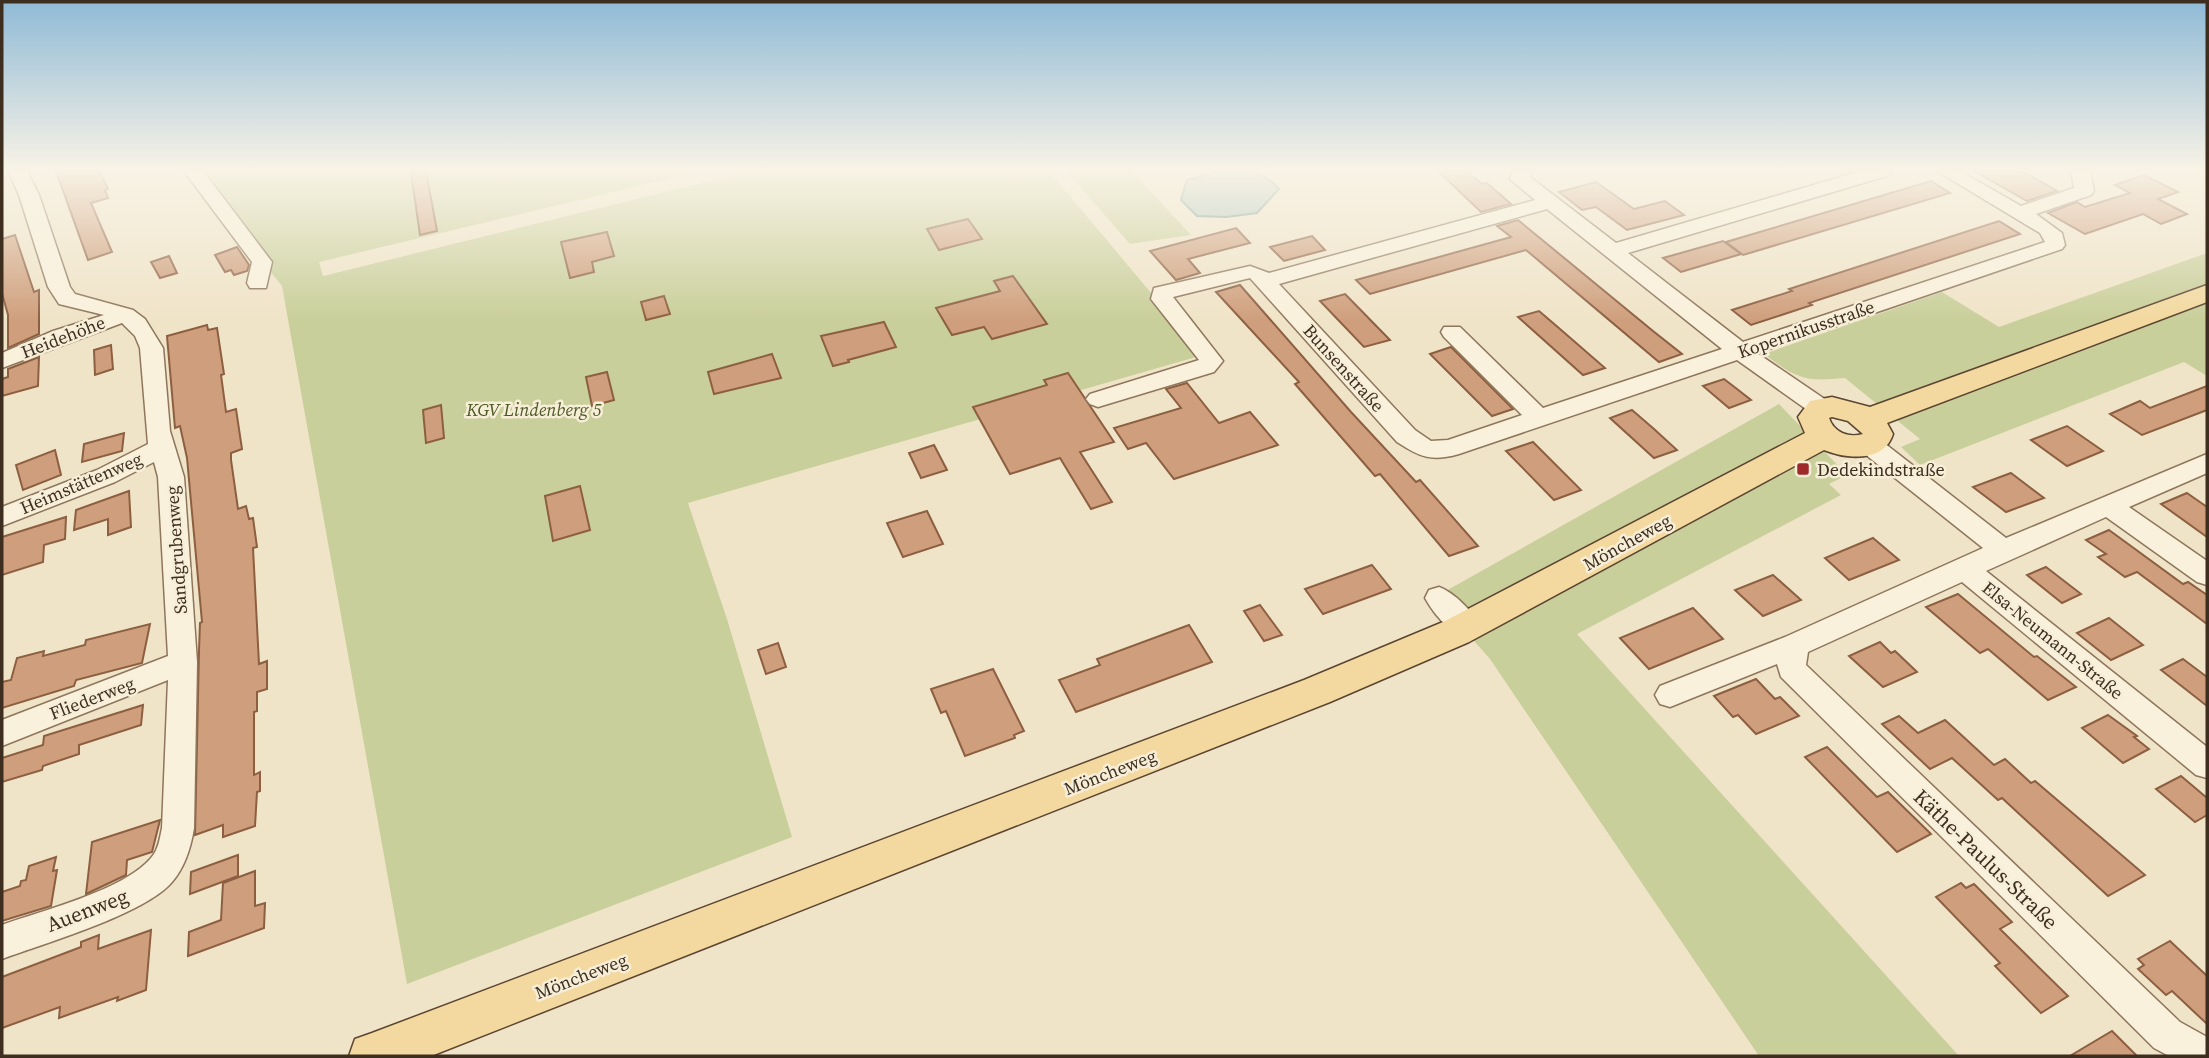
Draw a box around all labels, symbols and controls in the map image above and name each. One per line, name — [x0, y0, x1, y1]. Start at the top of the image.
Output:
street label: Kopernikusstraße — [1734, 294, 1878, 364]
street label: Heidehöhe — [17, 310, 109, 364]
street label: Bunsenstraße — [1298, 319, 1390, 417]
park label: KGV Lindenberg 5 — [465, 397, 603, 422]
street label: Heimstättenweg — [16, 446, 146, 520]
place label: Dedekindstraße — [1817, 457, 1945, 482]
marker: Dedekindstraße — [1795, 461, 1811, 477]
street label: Sandgrubenweg — [159, 485, 193, 615]
street label: Möncheweg — [1579, 508, 1675, 576]
street label: Elsa-Neumann-Straße — [1977, 575, 2129, 705]
street label: Fliederweg — [46, 670, 138, 726]
street label: Möncheweg — [1060, 743, 1160, 801]
street label: Käthe-Paulus-Straße — [1907, 782, 2065, 936]
street label: Auenweg — [42, 881, 132, 939]
street label: Möncheweg — [531, 947, 631, 1005]

